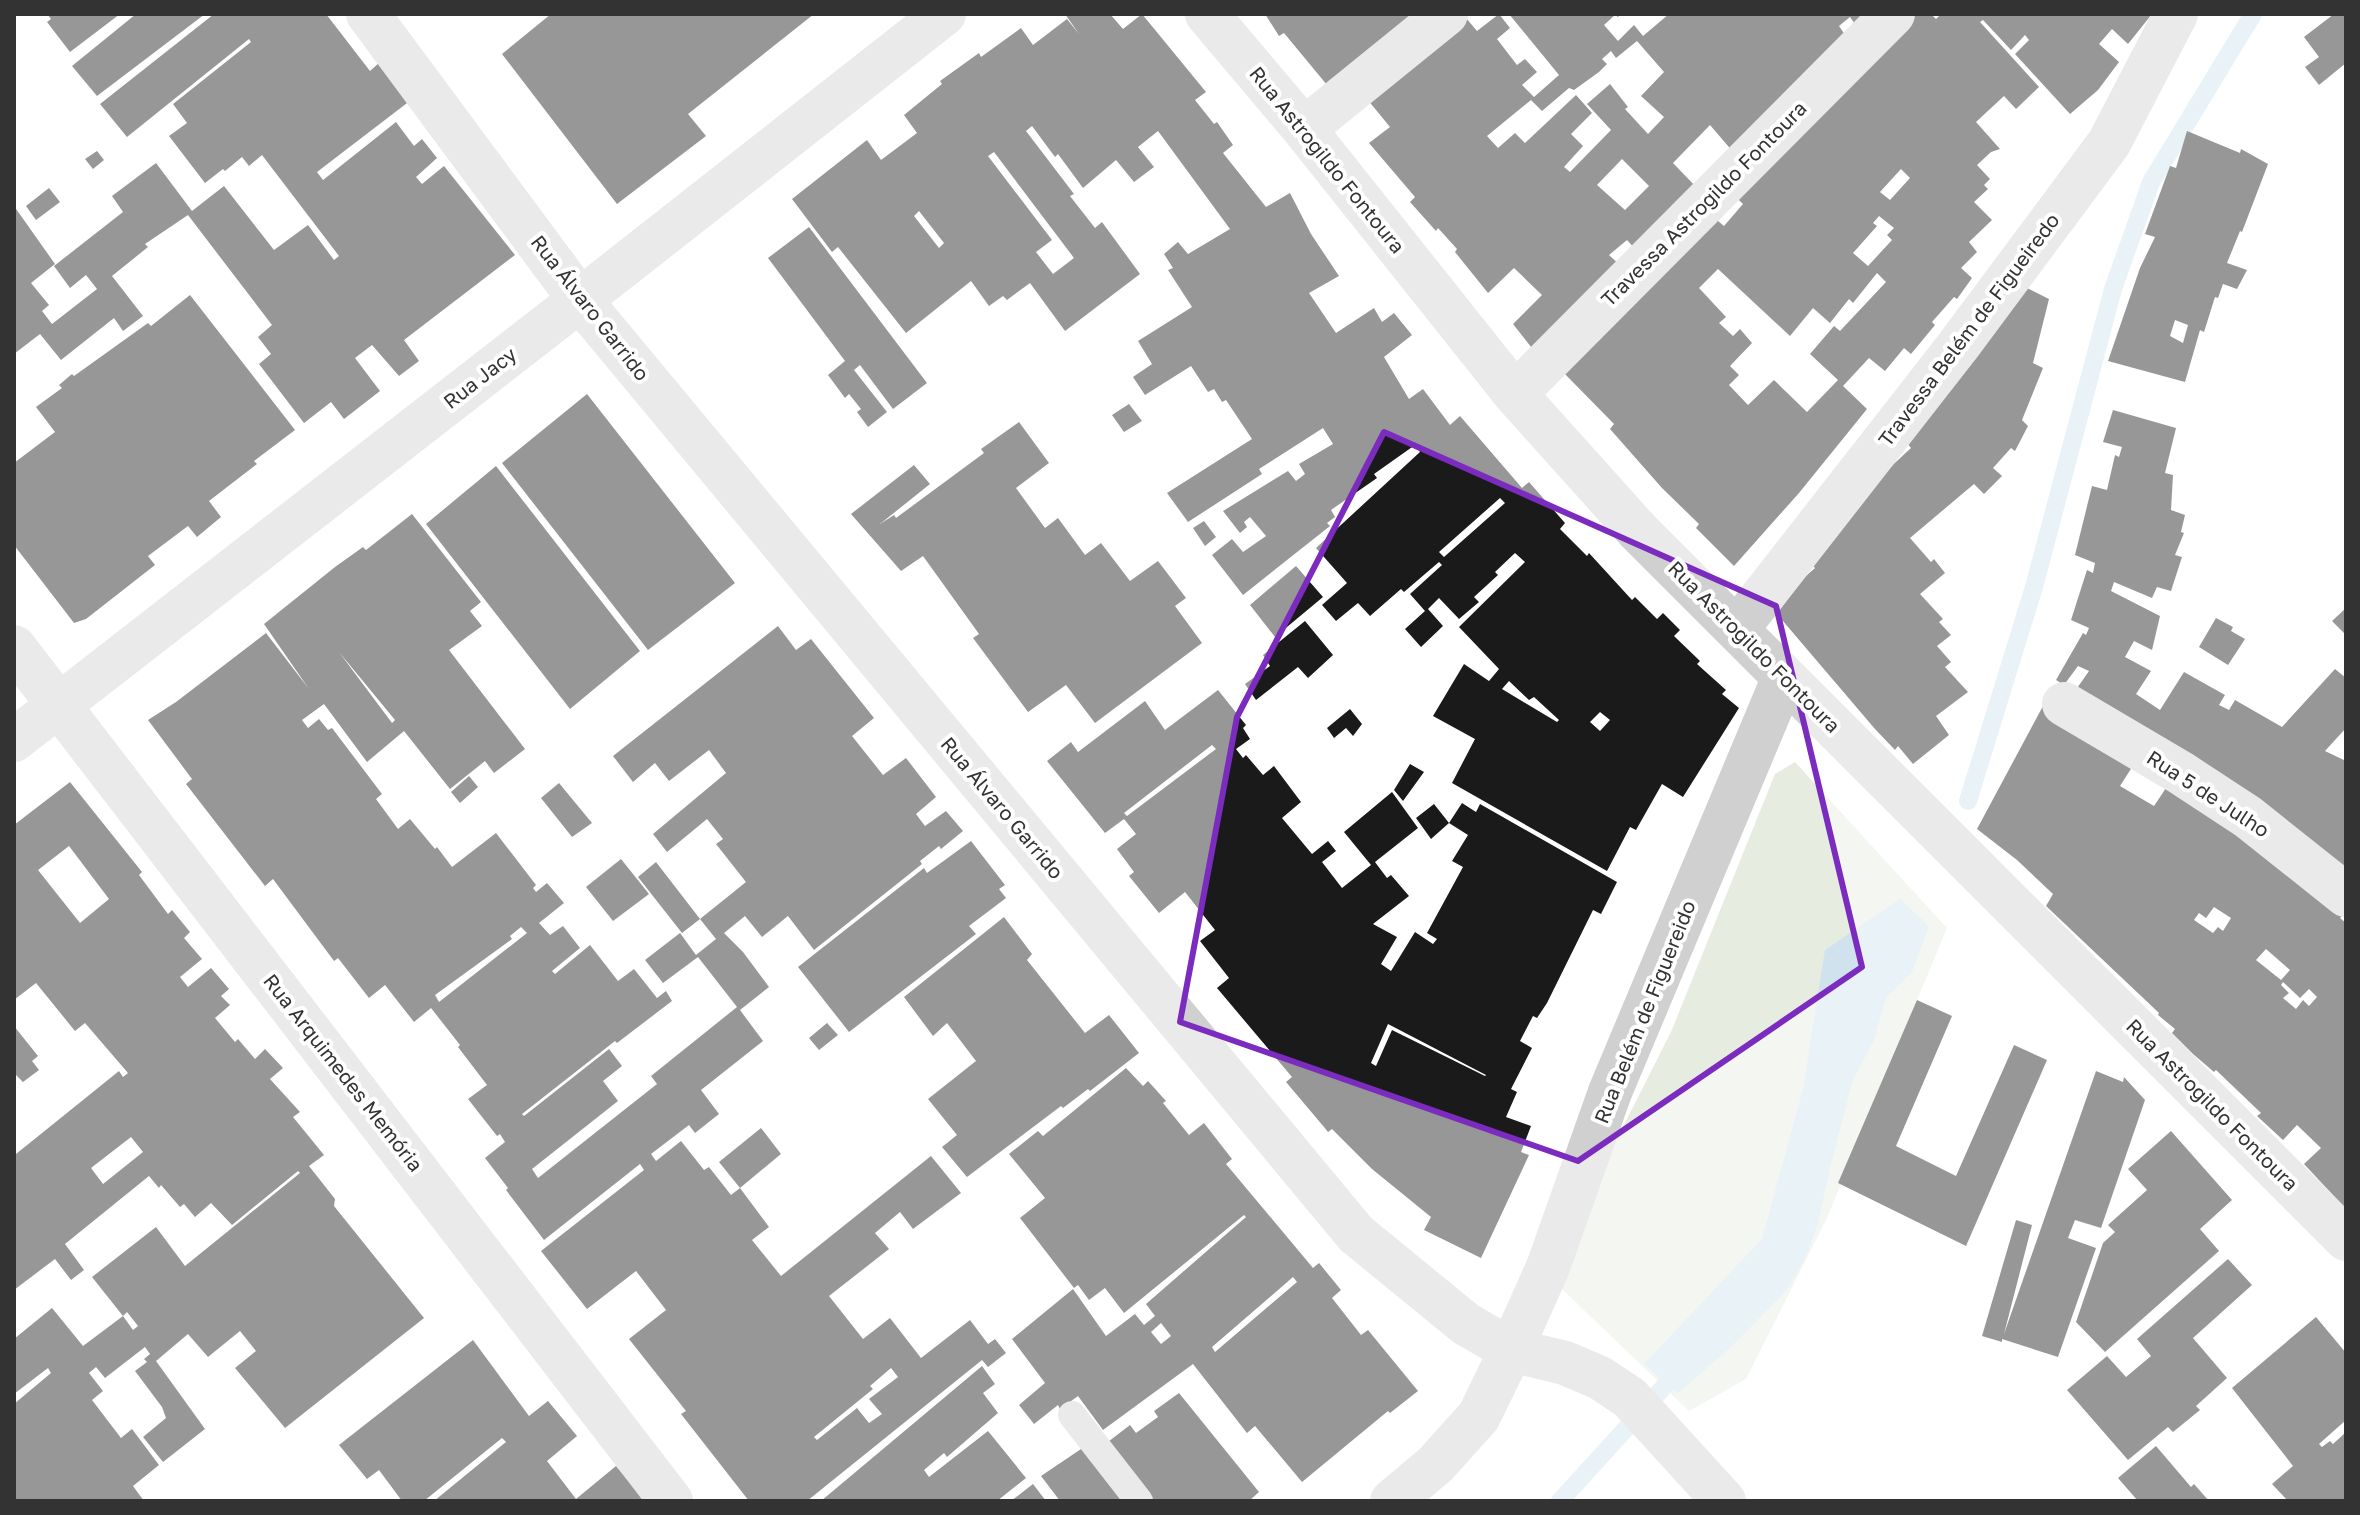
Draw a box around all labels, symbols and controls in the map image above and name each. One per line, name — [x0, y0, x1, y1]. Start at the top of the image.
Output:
street label: Rua Astrogildo Fontoura — [1245, 61, 1410, 257]
street label: Travessa Astrogildo Fontoura — [1596, 96, 1811, 311]
street label: Travessa Belém de Figueiredo — [1873, 208, 2064, 451]
street label: Rua Álvaro Garrido — [527, 230, 655, 385]
street label: Rua Jacy — [438, 341, 521, 413]
street label: Rua Astrogildo Fontoura — [1664, 555, 1846, 737]
street label: Rua Álvaro Garrido — [936, 732, 1069, 883]
street label: Rua 5 de Julho — [2143, 745, 2274, 842]
street label: Rua Belém de Figuereido — [1588, 897, 1700, 1127]
street label: Rua Arquimedes Memória — [259, 969, 428, 1176]
street label: Rua Astrogildo Fontoura — [2122, 1013, 2304, 1195]

